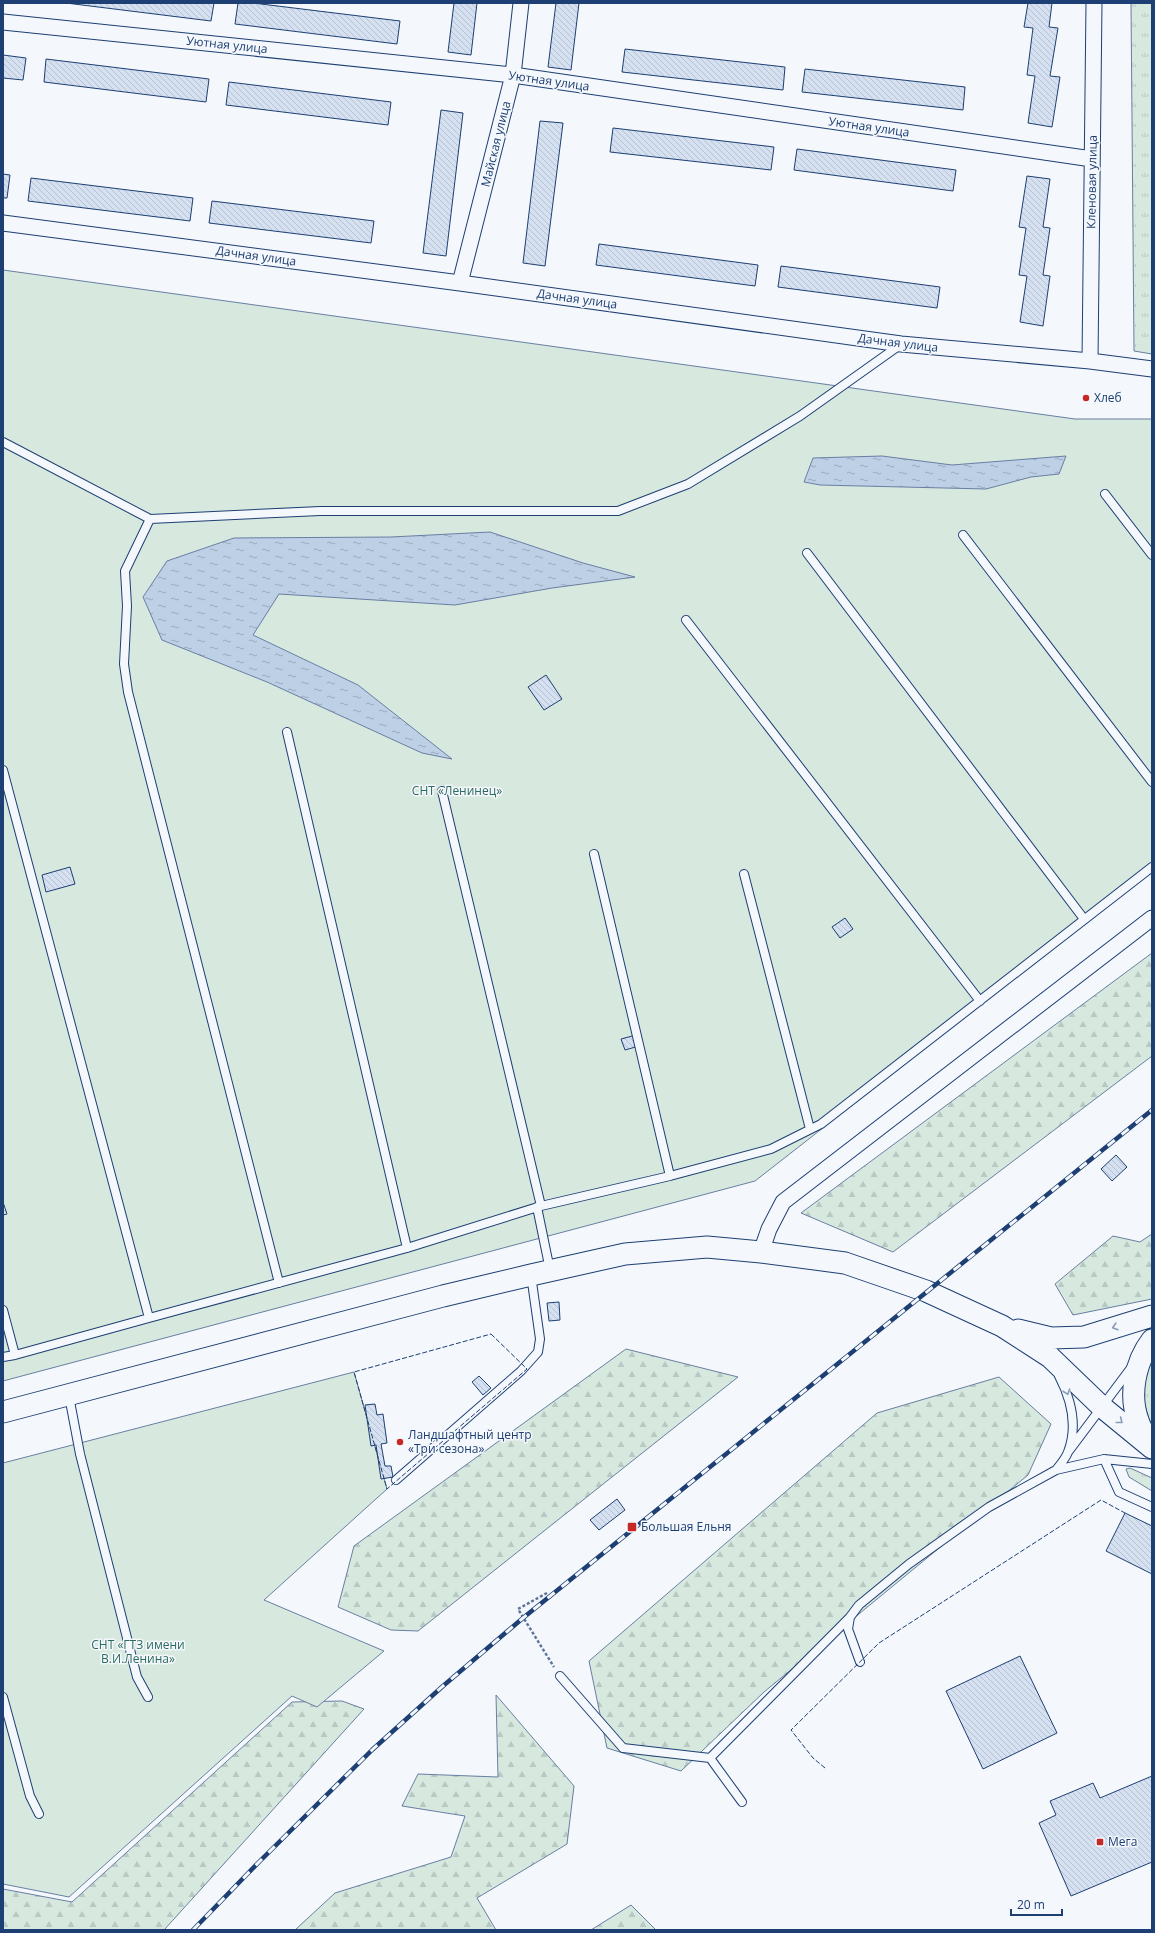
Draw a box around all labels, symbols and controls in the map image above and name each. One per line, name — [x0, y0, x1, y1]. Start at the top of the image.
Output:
street label: Уютная улица — [186, 32, 269, 57]
street label: Уютная улица — [507, 66, 591, 95]
street label: Майская улица — [477, 99, 514, 189]
street label: Уютная улица — [827, 112, 911, 141]
street label: Кленовая улица — [1082, 135, 1101, 229]
street label: Дачная улица — [215, 241, 297, 270]
street label: Дачная улица — [536, 284, 618, 313]
street label: Дачная улица — [857, 329, 939, 356]
place label: Хлеб — [1094, 389, 1122, 406]
marker: Хлеб — [1081, 393, 1091, 403]
park label: СНТ «Ленинец» — [412, 782, 502, 799]
one-way arrow — [1111, 1322, 1118, 1331]
one-way arrow — [1062, 1388, 1070, 1395]
one-way arrow — [1115, 1417, 1122, 1424]
place label: Ландшафтный центр «Три сезона» — [408, 1426, 532, 1457]
marker: Ландшафтный центр «Три сезона» — [395, 1437, 405, 1447]
place label: Большая Ельня — [641, 1518, 731, 1535]
marker: Большая Ельня — [626, 1521, 638, 1533]
park label: СНТ «ГТЗ имени В.И.Ленина» — [91, 1636, 185, 1667]
place label: Мега — [1108, 1833, 1137, 1850]
marker: Мега — [1095, 1837, 1105, 1847]
scale bar — [1011, 1891, 1062, 1917]
text: 20 m — [1017, 1896, 1045, 1913]

